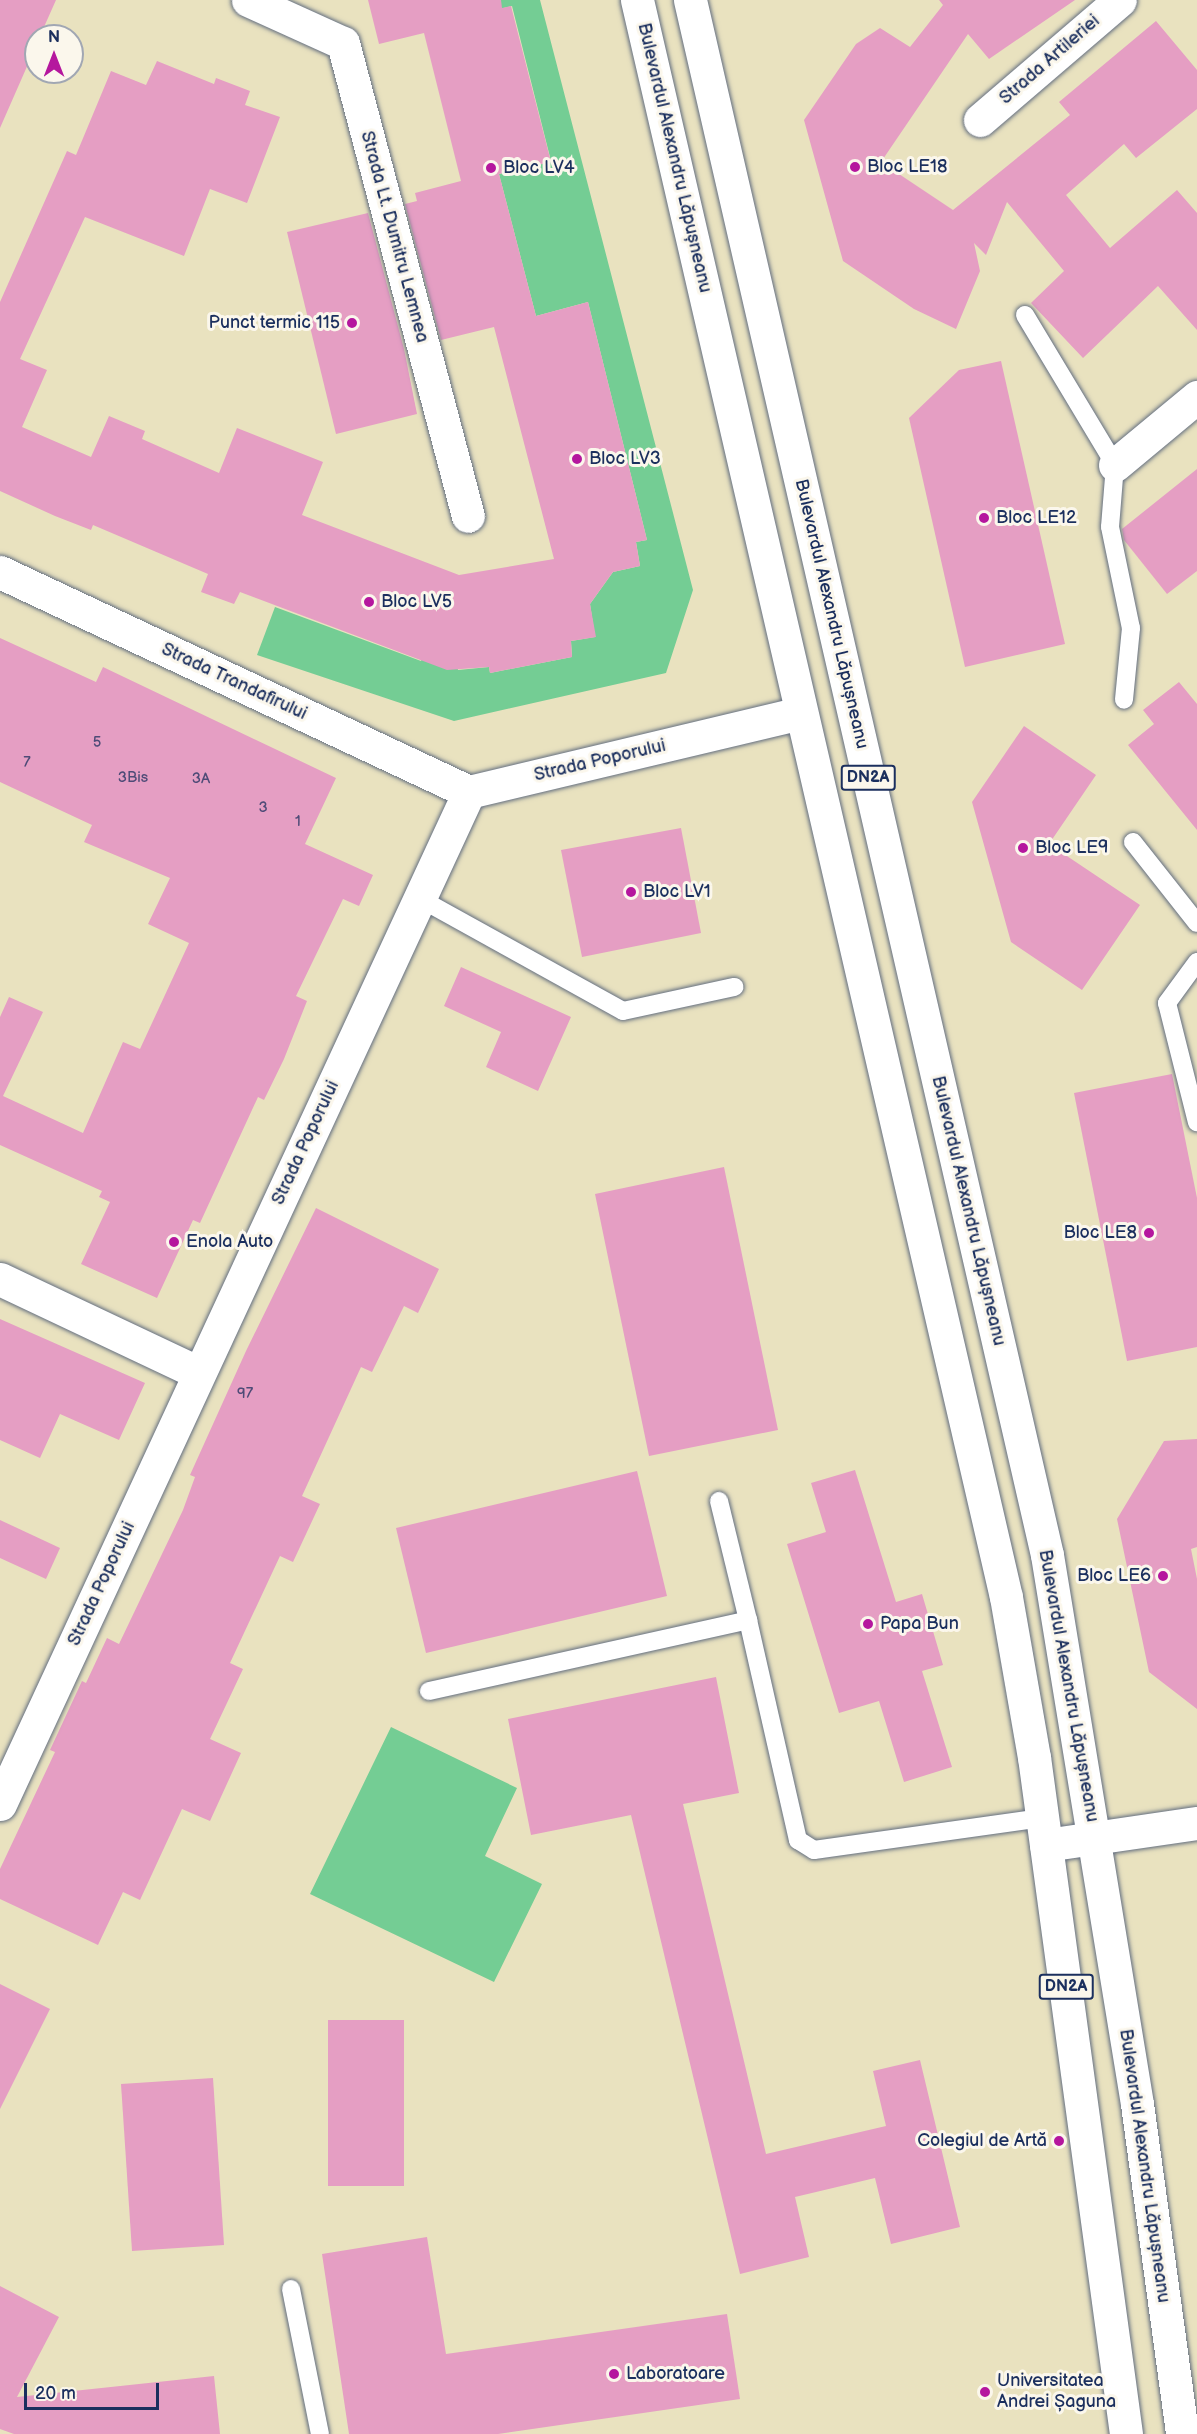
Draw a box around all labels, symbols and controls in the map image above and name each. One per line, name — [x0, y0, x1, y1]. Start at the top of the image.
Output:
street label: Strada Artileriei — [995, 11, 1105, 109]
street label: Bulevardul Alexandru Lăpușneanu — [632, 21, 716, 295]
north arrow — [24, 24, 84, 84]
text: N — [48, 28, 60, 47]
street label: Strada Lt. Dumitru Lemnea — [355, 129, 433, 345]
place label: Bloc LE18 — [867, 156, 948, 178]
place label: Bloc LV4 — [503, 157, 575, 179]
marker: Bloc LE18 — [848, 160, 862, 174]
marker: Bloc LV4 — [484, 161, 498, 175]
place label: Punct termic 115 — [209, 312, 340, 334]
marker: Punct termic 115 — [345, 316, 359, 330]
place label: Bloc LV3 — [589, 448, 661, 470]
marker: Bloc LV3 — [570, 452, 584, 466]
street label: Bulevardul Alexandru Lăpușneanu — [789, 477, 873, 751]
place label: Bloc LE12 — [996, 507, 1077, 529]
marker: Bloc LE12 — [977, 511, 991, 525]
place label: Bloc LV5 — [381, 591, 452, 613]
marker: Bloc LV5 — [362, 595, 376, 609]
street label: Strada Trandafirului — [158, 639, 310, 725]
house number: 5 — [93, 734, 101, 752]
street label: Strada Poporului — [532, 735, 668, 787]
house number: 7 — [23, 754, 31, 772]
road number: DN2A — [840, 765, 896, 791]
house number: 3Bis — [118, 769, 148, 787]
house number: 3A — [192, 770, 210, 788]
house number: 3 — [258, 799, 268, 817]
house number: 1 — [295, 813, 301, 831]
place label: Bloc LE9 — [1035, 837, 1108, 859]
marker: Bloc LE9 — [1016, 841, 1030, 855]
place label: Bloc LV1 — [643, 881, 711, 903]
marker: Bloc LV1 — [624, 885, 638, 899]
street label: Bulevardul Alexandru Lăpușneanu — [926, 1074, 1010, 1348]
street label: Strada Poporului — [268, 1078, 344, 1208]
place label: Bloc LE8 — [1063, 1222, 1137, 1244]
marker: Bloc LE8 — [1142, 1226, 1156, 1240]
place label: Enola Auto — [186, 1231, 273, 1253]
marker: Enola Auto — [167, 1235, 181, 1249]
house number: 97 — [237, 1385, 253, 1403]
street label: Strada Poporului — [64, 1519, 140, 1649]
street label: Bulevardul Alexandru Lăpușneanu — [1033, 1548, 1103, 1824]
place label: Bloc LE6 — [1077, 1565, 1151, 1587]
marker: Bloc LE6 — [1156, 1569, 1170, 1583]
place label: Papa Bun — [880, 1613, 959, 1635]
marker: Papa Bun — [861, 1617, 875, 1631]
road number: DN2A — [1038, 1974, 1094, 2000]
street label: Bulevardul Alexandru Lăpușneanu — [1114, 2028, 1174, 2304]
place label: Colegiul de Artă — [917, 2130, 1047, 2152]
marker: Colegiul de Artă — [1052, 2134, 1066, 2148]
place label: Laboratoare — [626, 2363, 725, 2385]
marker: Laboratoare — [607, 2367, 621, 2381]
scale bar — [27, 2371, 162, 2409]
place label: Universitatea Andrei Șaguna — [997, 2371, 1116, 2414]
text: 20 m — [35, 2383, 76, 2404]
marker: Universitatea Andrei Șaguna — [978, 2385, 992, 2399]

